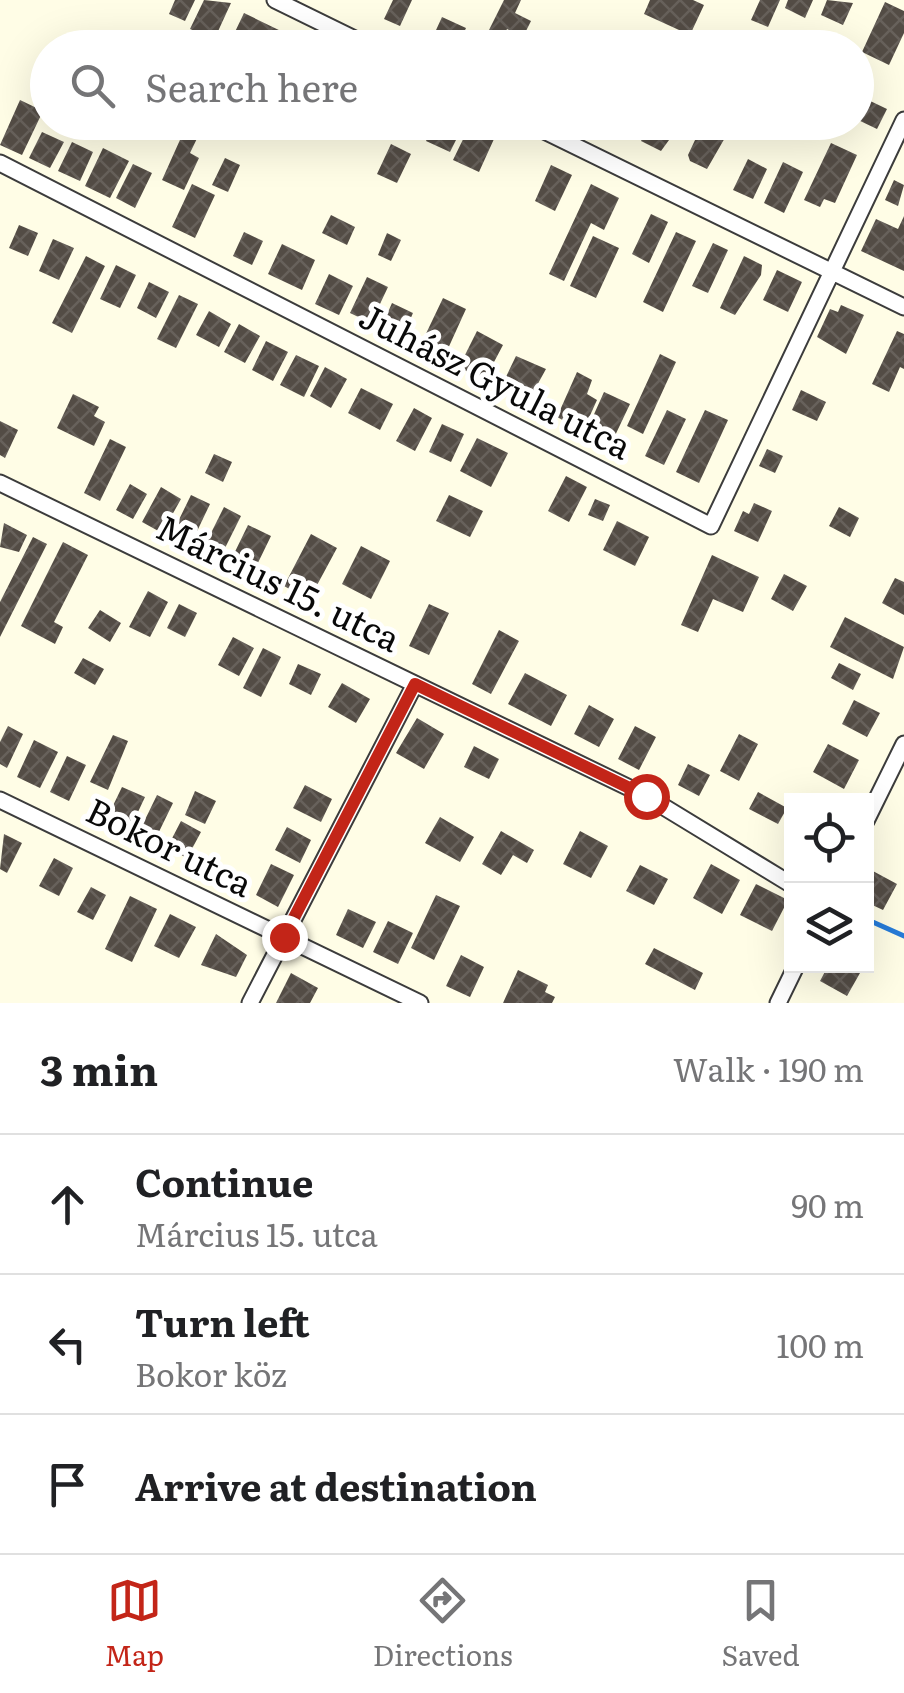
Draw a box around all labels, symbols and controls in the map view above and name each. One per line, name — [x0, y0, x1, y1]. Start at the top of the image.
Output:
search box — [30, 30, 874, 140]
text: Search here — [145, 57, 358, 114]
icon: search — [65, 58, 120, 113]
street label: Juhász Gyula utca — [351, 288, 642, 470]
street label: Március 15. utca — [149, 500, 410, 663]
route start — [624, 774, 670, 820]
street label: Bokor utca — [78, 783, 262, 908]
map controls — [784, 793, 874, 973]
button: locate — [784, 793, 874, 883]
button: layers — [784, 883, 874, 973]
route end — [262, 915, 308, 961]
text: 3 min — [40, 1037, 158, 1099]
text: Walk · 190 m — [673, 1044, 864, 1092]
text: Continue — [135, 1152, 313, 1209]
icon: ahead — [40, 1177, 95, 1232]
text: 90 m — [791, 1180, 864, 1228]
text: Március 15. utca — [135, 1209, 378, 1257]
text: Turn left — [135, 1292, 310, 1349]
icon: left — [40, 1317, 95, 1372]
text: 100 m — [777, 1320, 864, 1368]
text: Bokor köz — [135, 1349, 287, 1397]
text: Arrive at destination — [135, 1456, 537, 1513]
icon: arrive — [40, 1457, 95, 1512]
tab: Map — [104, 1573, 164, 1675]
tab: Directions — [373, 1573, 513, 1675]
tab: Saved — [722, 1573, 800, 1675]

